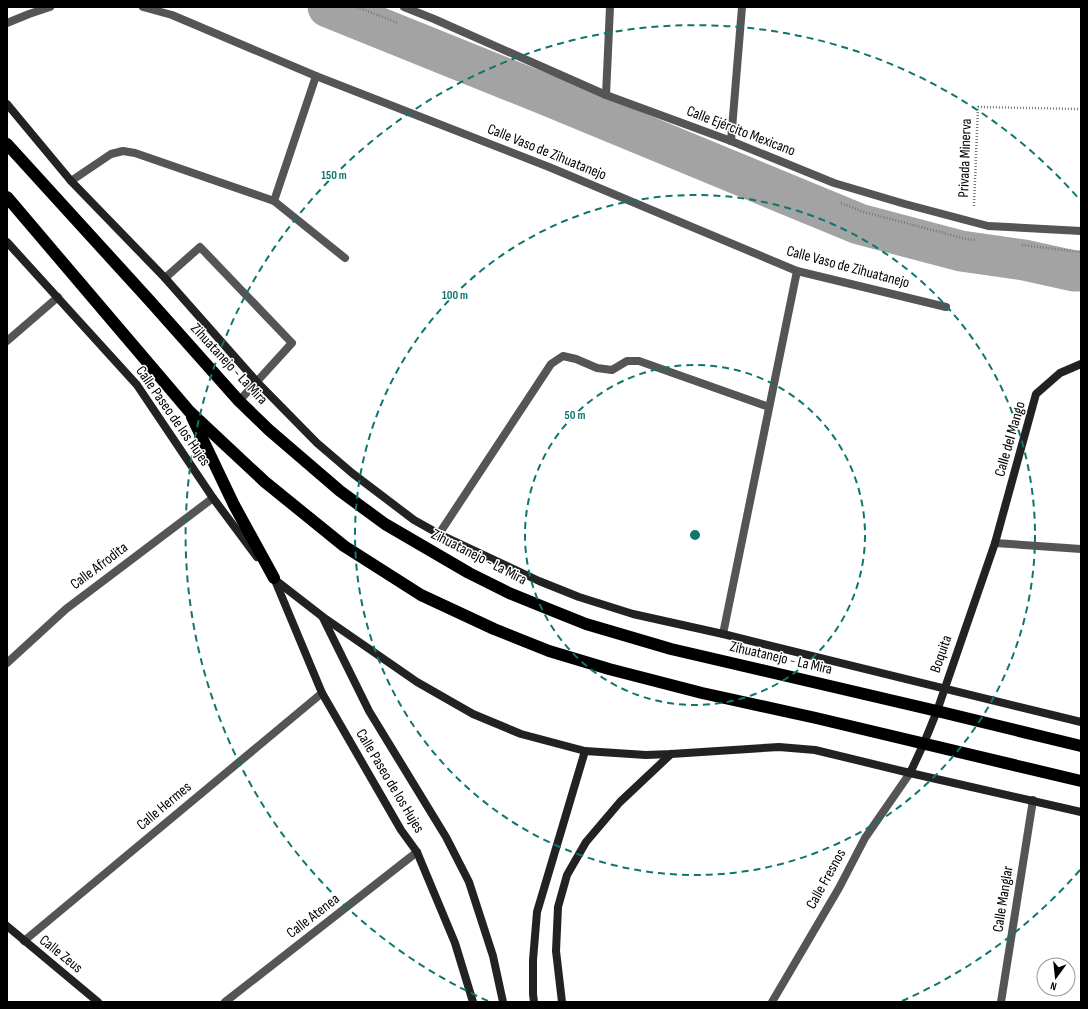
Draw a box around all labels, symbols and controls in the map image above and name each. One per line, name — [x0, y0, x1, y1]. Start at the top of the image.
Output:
street label: Calle Ejército Mexicano — [684, 102, 798, 160]
street label: Privada Minerva — [954, 118, 976, 198]
street label: Calle Vaso de Zihuatanejo — [485, 119, 609, 185]
text: 150 m — [321, 168, 347, 183]
street label: Calle Vaso de Zihuatanejo — [784, 241, 912, 293]
text: 100 m — [442, 288, 468, 303]
street label: Zihuatanejo - La Mira — [186, 319, 272, 409]
street label: Calle Paseo de los Hujes — [131, 362, 215, 470]
street label: Calle del Mango — [990, 399, 1030, 479]
text: 50 m — [565, 408, 585, 423]
street label: Zihuatanejo - La Mira — [428, 525, 530, 589]
centre of rings — [688, 528, 702, 542]
street label: Calle Afrodita — [66, 538, 132, 594]
street label: Boquita — [926, 633, 956, 675]
street label: Zihuatanejo - La Mira — [728, 637, 834, 679]
street label: Calle Paseo de los Hujes — [351, 725, 429, 837]
street label: Calle Hermes — [133, 778, 195, 834]
street label: Calle Fresnos — [802, 846, 850, 912]
street label: Calle Manglar — [988, 864, 1018, 933]
street label: Calle Atenea — [283, 889, 343, 943]
street label: Calle Zeus — [35, 931, 87, 977]
north arrow — [1036, 957, 1076, 997]
text: N — [1049, 979, 1058, 993]

